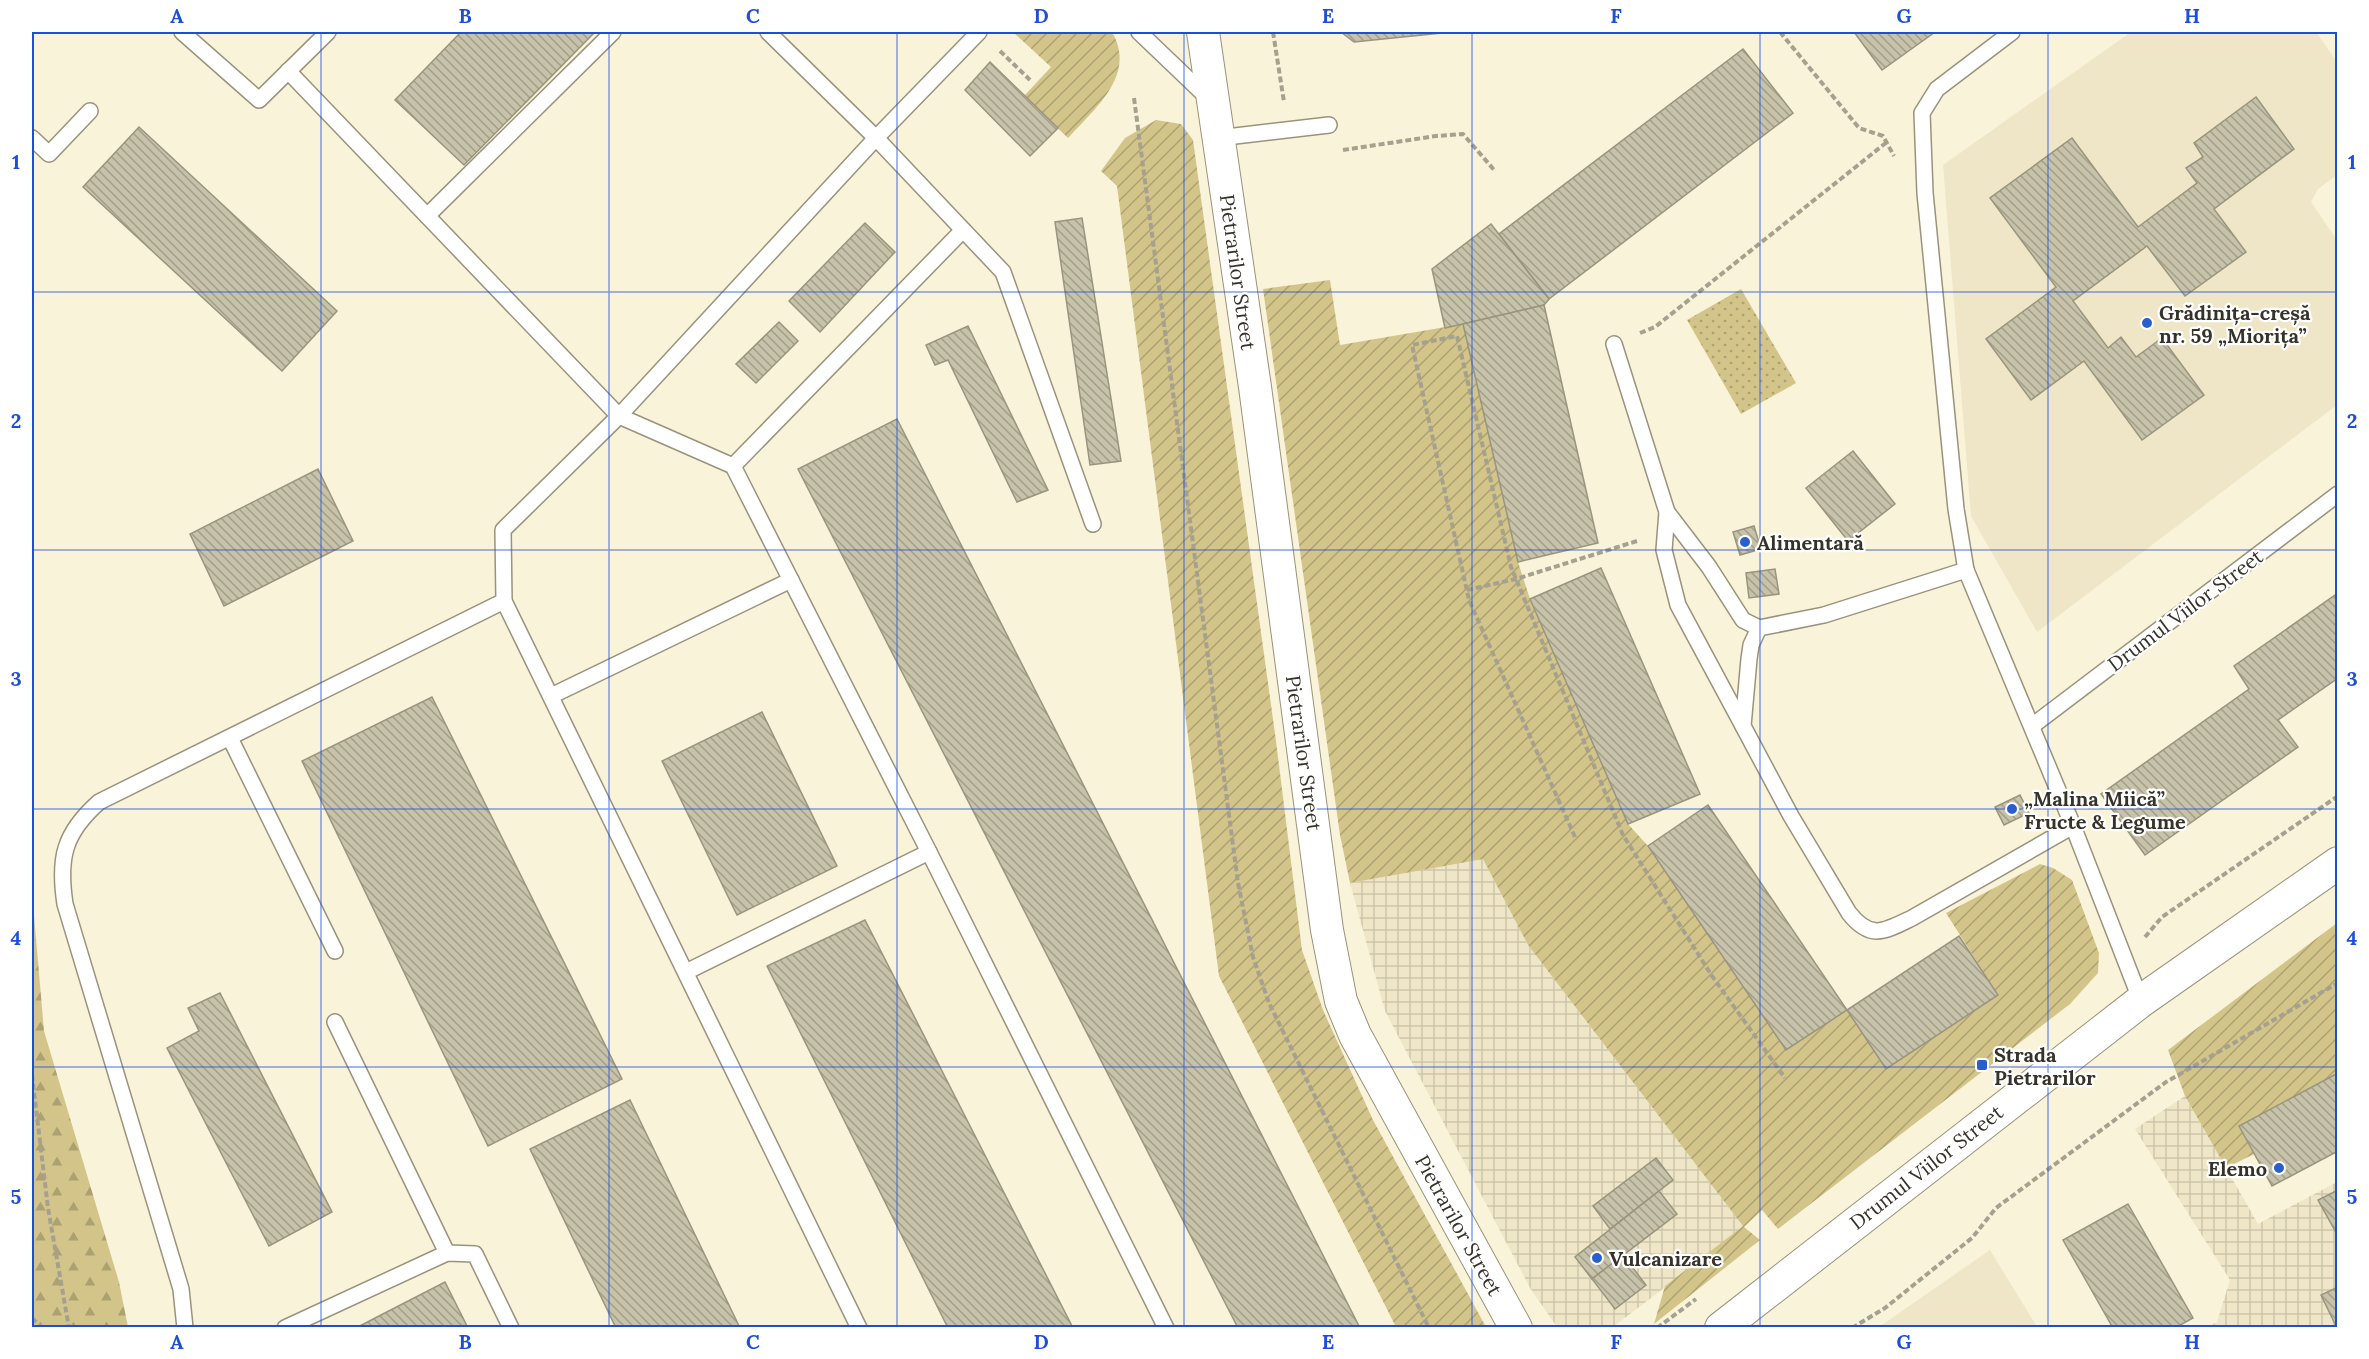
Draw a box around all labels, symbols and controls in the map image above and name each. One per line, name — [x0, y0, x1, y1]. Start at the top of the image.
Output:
text: A — [170, 3, 184, 28]
text: B — [458, 3, 472, 28]
text: C — [746, 3, 760, 28]
text: D — [1033, 3, 1049, 28]
text: E — [1322, 3, 1334, 28]
text: F — [1610, 3, 1622, 28]
text: G — [1896, 3, 1912, 28]
text: H — [2184, 3, 2200, 28]
text: 1 — [12, 149, 20, 174]
text: 1 — [2348, 149, 2356, 174]
street label: Pietrarilor Street — [1215, 192, 1261, 352]
place label: Grădinița-creșă nr. 59 „Miorița” — [2159, 300, 2311, 349]
marker: Grădinița-creșă nr. 59 „Miorița” — [2140, 316, 2154, 330]
text: 2 — [11, 408, 21, 433]
text: 2 — [2347, 408, 2357, 433]
place label: Alimentară — [1757, 530, 1864, 555]
marker: Alimentară — [1738, 535, 1752, 549]
street label: Drumul Viilor Street — [2102, 543, 2268, 676]
text: 3 — [10, 666, 22, 691]
text: 3 — [2346, 666, 2358, 691]
street label: Pietrarilor Street — [1281, 673, 1327, 833]
place label: „Malina Miică” Fructe & Legume — [2024, 786, 2186, 834]
marker: „Malina Miică” Fructe & Legume — [2005, 802, 2019, 816]
text: 4 — [11, 925, 22, 950]
text: 4 — [2347, 925, 2358, 950]
place label: Strada Pietrarilor — [1994, 1042, 2096, 1090]
marker: Strada Pietrarilor — [1975, 1058, 1989, 1072]
street label: Drumul Viilor Street — [1844, 1099, 2008, 1235]
street label: Pietrarilor Street — [1410, 1150, 1508, 1300]
place label: Elemo — [2208, 1156, 2267, 1181]
marker: Elemo — [2272, 1161, 2286, 1175]
text: 5 — [11, 1184, 22, 1209]
text: 5 — [2347, 1184, 2358, 1209]
place label: Vulcanizare — [1609, 1246, 1722, 1271]
marker: Vulcanizare — [1590, 1251, 1604, 1265]
text: A — [170, 1329, 184, 1354]
text: B — [458, 1329, 472, 1354]
text: C — [746, 1329, 760, 1354]
text: D — [1033, 1329, 1049, 1354]
text: E — [1322, 1329, 1334, 1354]
text: F — [1610, 1329, 1622, 1354]
text: G — [1896, 1329, 1912, 1354]
text: H — [2184, 1329, 2200, 1354]

